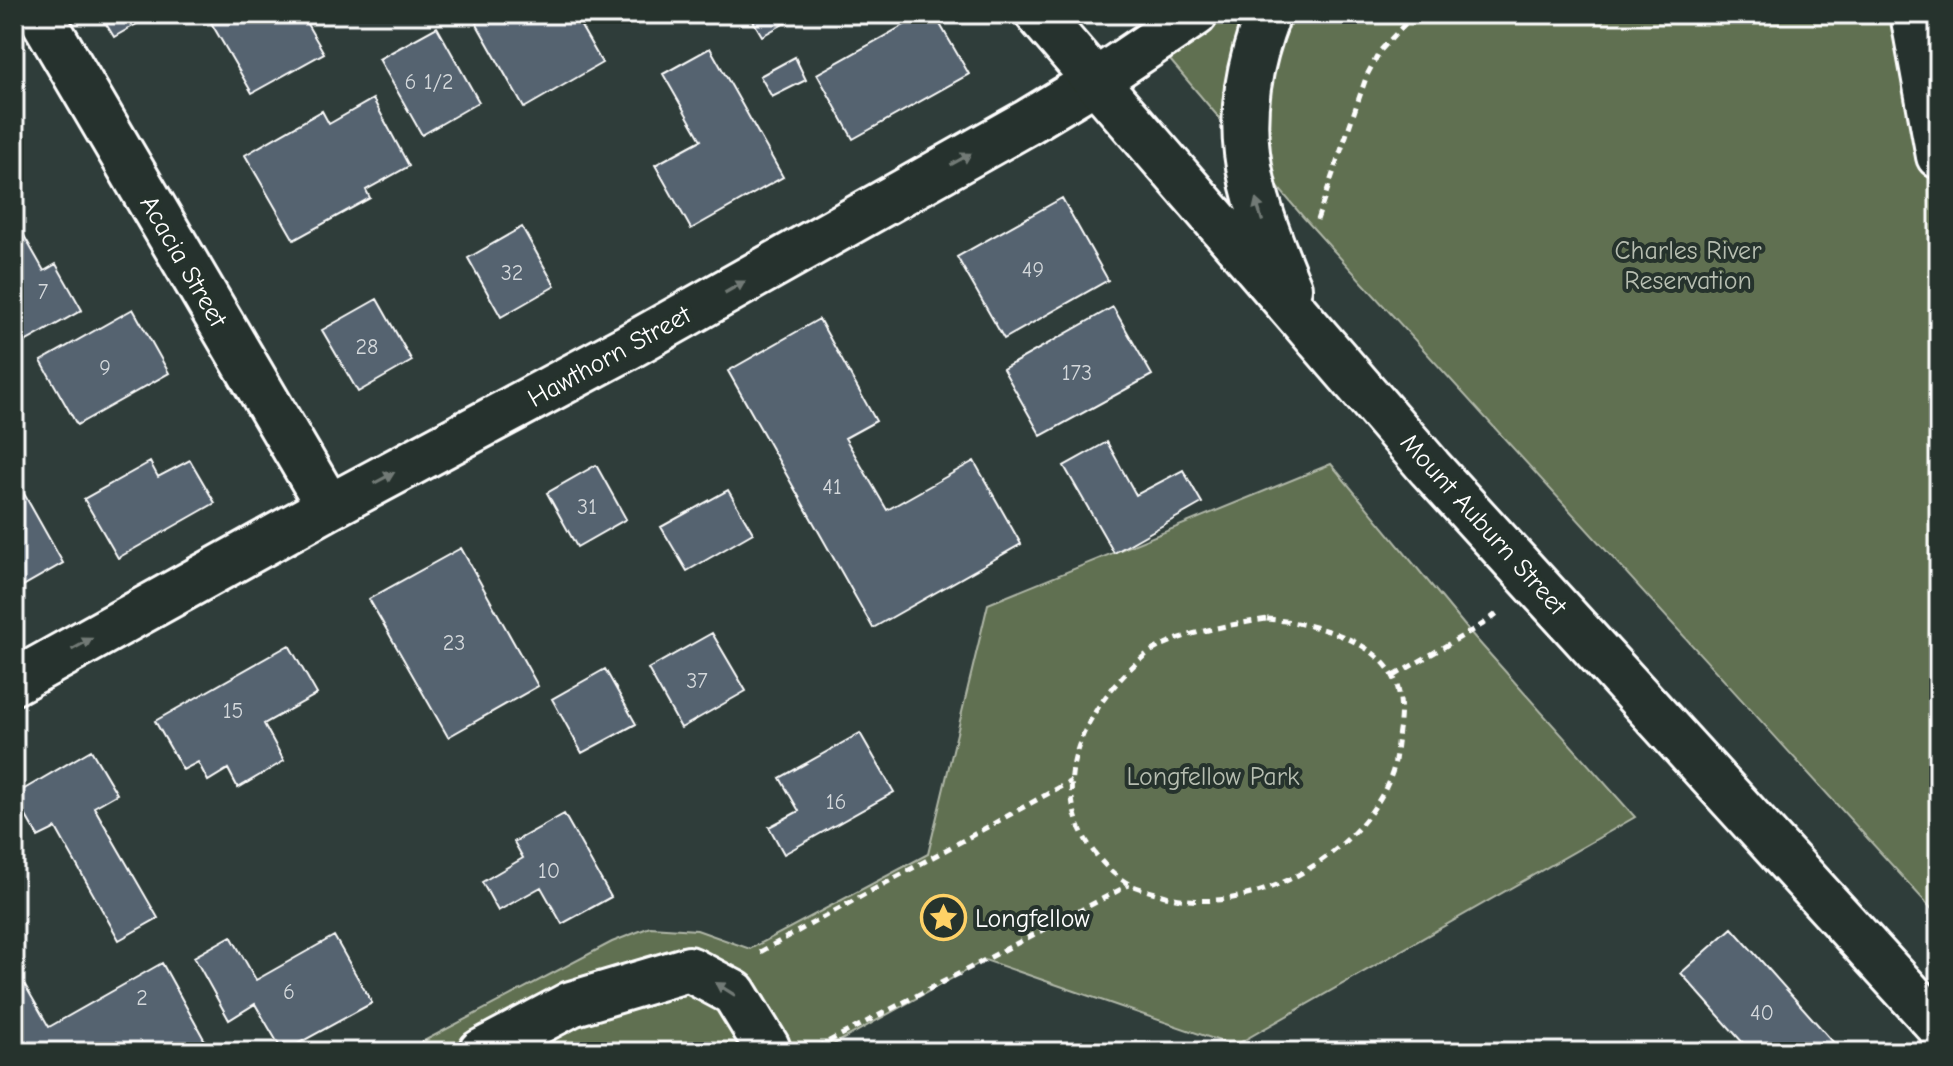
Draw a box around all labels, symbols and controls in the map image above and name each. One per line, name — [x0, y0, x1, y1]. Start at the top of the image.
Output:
house number: 6 1/2 — [404, 69, 454, 95]
one-way arrow — [950, 152, 973, 166]
street label: Acacia Street — [133, 190, 234, 334]
one-way arrow — [1253, 197, 1265, 221]
park label: Charles River Reservation — [1615, 236, 1762, 296]
house number: 49 — [1022, 257, 1044, 283]
house number: 32 — [501, 260, 523, 286]
house number: 7 — [38, 279, 49, 305]
one-way arrow — [724, 280, 746, 294]
street label: Hawthorn Street — [523, 299, 697, 414]
house number: 28 — [356, 334, 378, 360]
house number: 9 — [99, 355, 111, 381]
house number: 173 — [1062, 360, 1092, 386]
street label: Mount Auburn Street — [1394, 428, 1574, 623]
one-way arrow — [372, 471, 395, 485]
house number: 41 — [822, 474, 842, 500]
house number: 31 — [577, 494, 597, 520]
house number: 23 — [443, 630, 465, 656]
one-way arrow — [71, 637, 93, 651]
house number: 37 — [686, 668, 708, 694]
house number: 15 — [223, 698, 243, 724]
park label: Longfellow Park — [1126, 762, 1300, 792]
house number: 16 — [826, 789, 846, 815]
house number: 10 — [538, 858, 560, 884]
place icon: Longfellow — [920, 894, 968, 942]
place label: Longfellow — [975, 904, 1090, 934]
house number: 6 — [283, 979, 295, 1005]
one-way arrow — [715, 982, 736, 997]
house number: 2 — [136, 985, 148, 1011]
house number: 40 — [1750, 1000, 1774, 1026]

